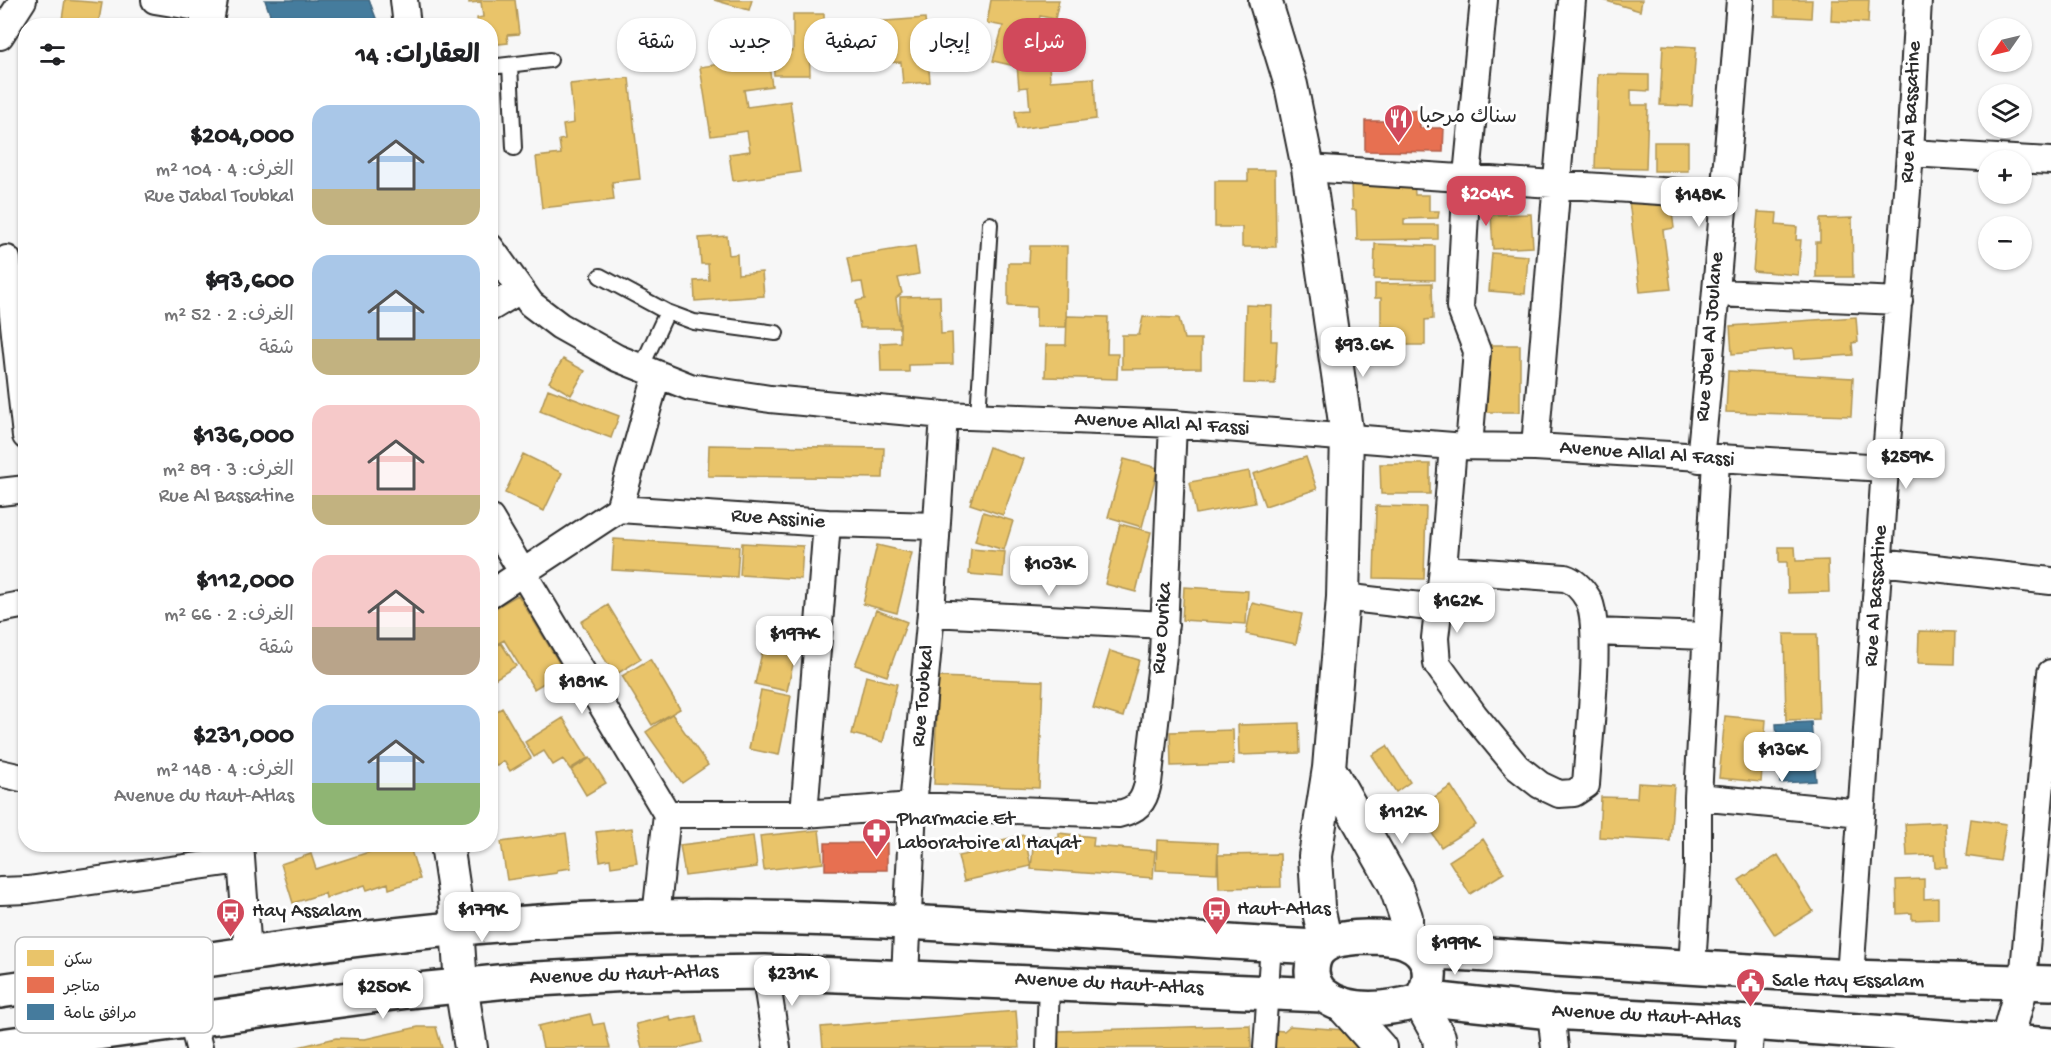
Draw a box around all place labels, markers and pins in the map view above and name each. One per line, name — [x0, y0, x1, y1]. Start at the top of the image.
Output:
restaurant icon: سناك مرحبا — [1382, 102, 1414, 144]
place label: سناك مرحبا — [1419, 106, 1517, 131]
pin: $204K — [1444, 176, 1528, 227]
pin: $148K — [1657, 177, 1741, 228]
pin: $93.6K — [1314, 327, 1412, 378]
pin: $259K — [1864, 439, 1948, 490]
pin: $103K — [1007, 546, 1091, 597]
pin: $162K — [1415, 583, 1499, 634]
pin: $197K — [752, 616, 836, 667]
pin: $181K — [540, 664, 624, 715]
pin: $136K — [1740, 732, 1824, 783]
pin: $112K — [1360, 794, 1444, 845]
place label: Pharmacie Et Laboratoire al Hayat — [896, 808, 1083, 857]
pharmacy icon: Pharmacie Et Laboratoire al Hayat — [860, 816, 892, 858]
pin: $179K — [440, 892, 524, 943]
bus stop icon: Haut-Atlas — [1200, 894, 1232, 936]
bus stop icon: Hay Assalam — [215, 896, 247, 938]
place label: Haut-Atlas — [1237, 898, 1332, 923]
place label: Hay Assalam — [252, 900, 362, 925]
pin: $199K — [1413, 925, 1497, 976]
pin: $231K — [750, 956, 834, 1007]
public building icon: Sale Hay Essalam — [1735, 966, 1767, 1008]
pin: $250K — [341, 969, 425, 1020]
place label: Sale Hay Essalam — [1772, 970, 1924, 995]

